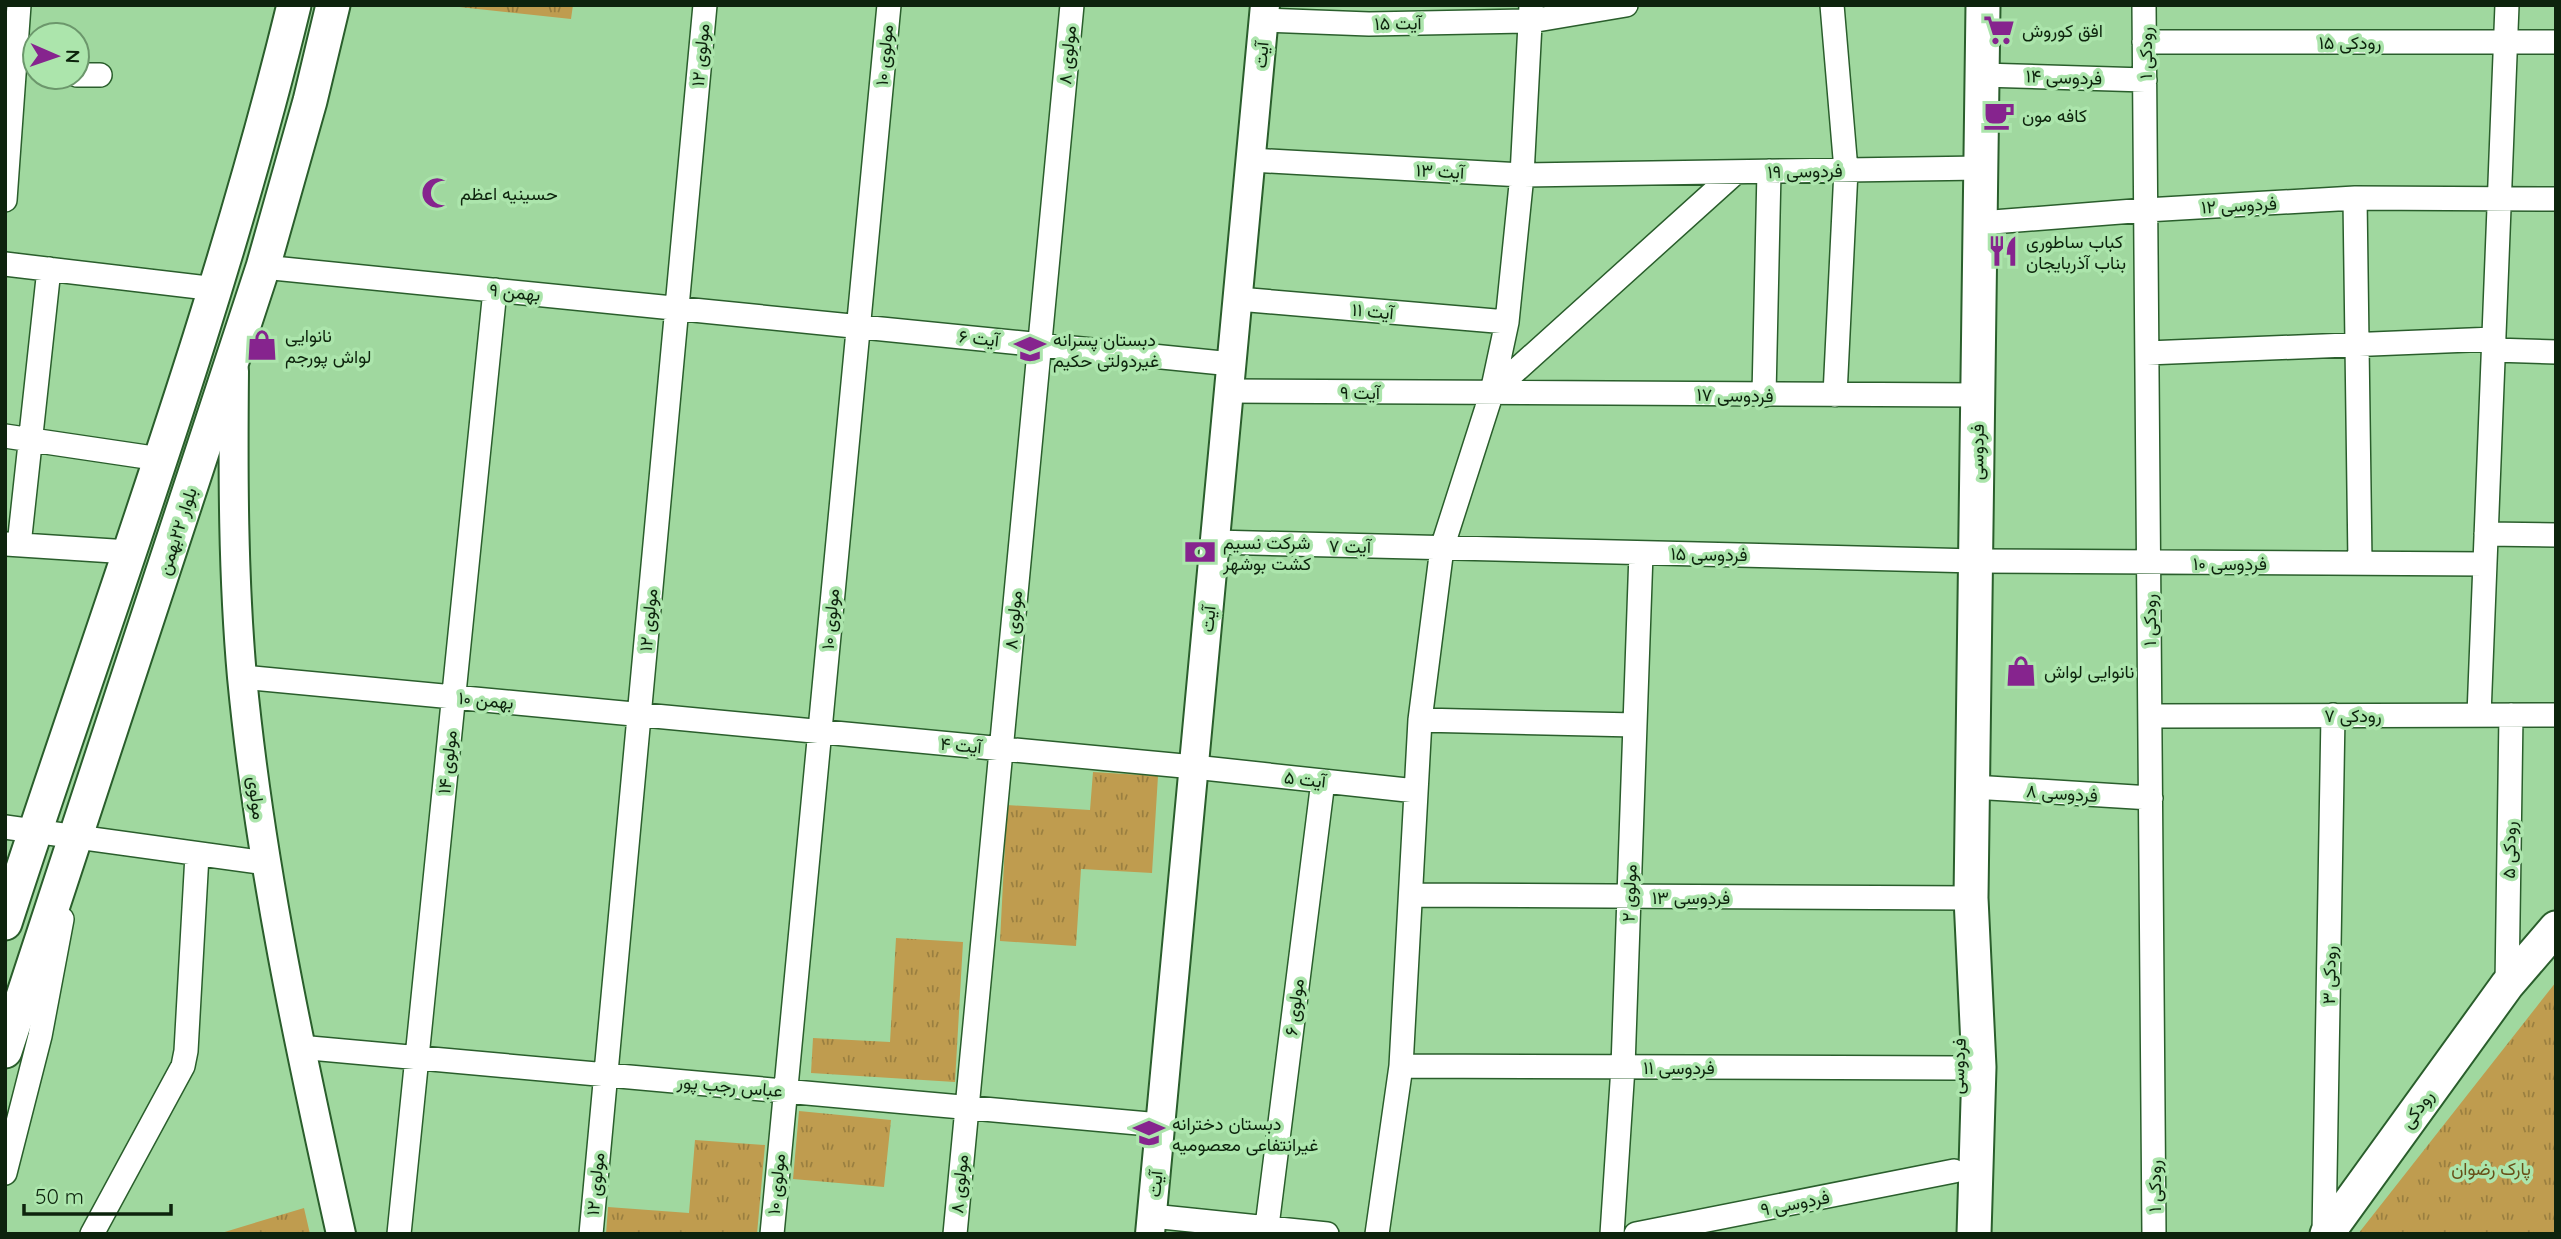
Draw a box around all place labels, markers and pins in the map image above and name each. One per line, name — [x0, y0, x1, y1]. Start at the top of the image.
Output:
supermarket icon: افق کوروش — [1982, 13, 2016, 47]
place label: افق کوروش — [2022, 19, 2103, 42]
cafe icon: کافه مون — [1982, 98, 2016, 132]
place label: کافه مون — [2022, 104, 2087, 127]
mosque icon: حسینیه اعظم — [420, 176, 454, 210]
place label: حسینیه اعظم — [460, 182, 558, 206]
place label: کباب ساطوری بناب آذربایجان — [2026, 230, 2126, 274]
restaurant icon: کباب ساطوری بناب آذربایجان — [1986, 234, 2020, 268]
place label: نانوایی لواش پورجم — [285, 324, 371, 369]
shop icon: نانوایی لواش پورجم — [245, 328, 279, 362]
place label: دبستان پسرانه غیردولتی حکیم — [1053, 328, 1159, 373]
school or university icon: دبستان پسرانه غیردولتی حکیم — [1013, 332, 1047, 366]
place label: شرکت نسیم کشت بوشهر — [1222, 531, 1311, 575]
bank icon: شرکت نسیم کشت بوشهر — [1183, 535, 1217, 569]
shop icon: نانوایی لواش — [2004, 654, 2038, 688]
place label: نانوایی لواش — [2044, 660, 2134, 683]
place label: دبستان دخترانه غیرانتفاعی معصومیه — [1172, 1112, 1319, 1156]
school or university icon: دبستان دخترانه غیرانتفاعی معصومیه — [1132, 1116, 1166, 1150]

